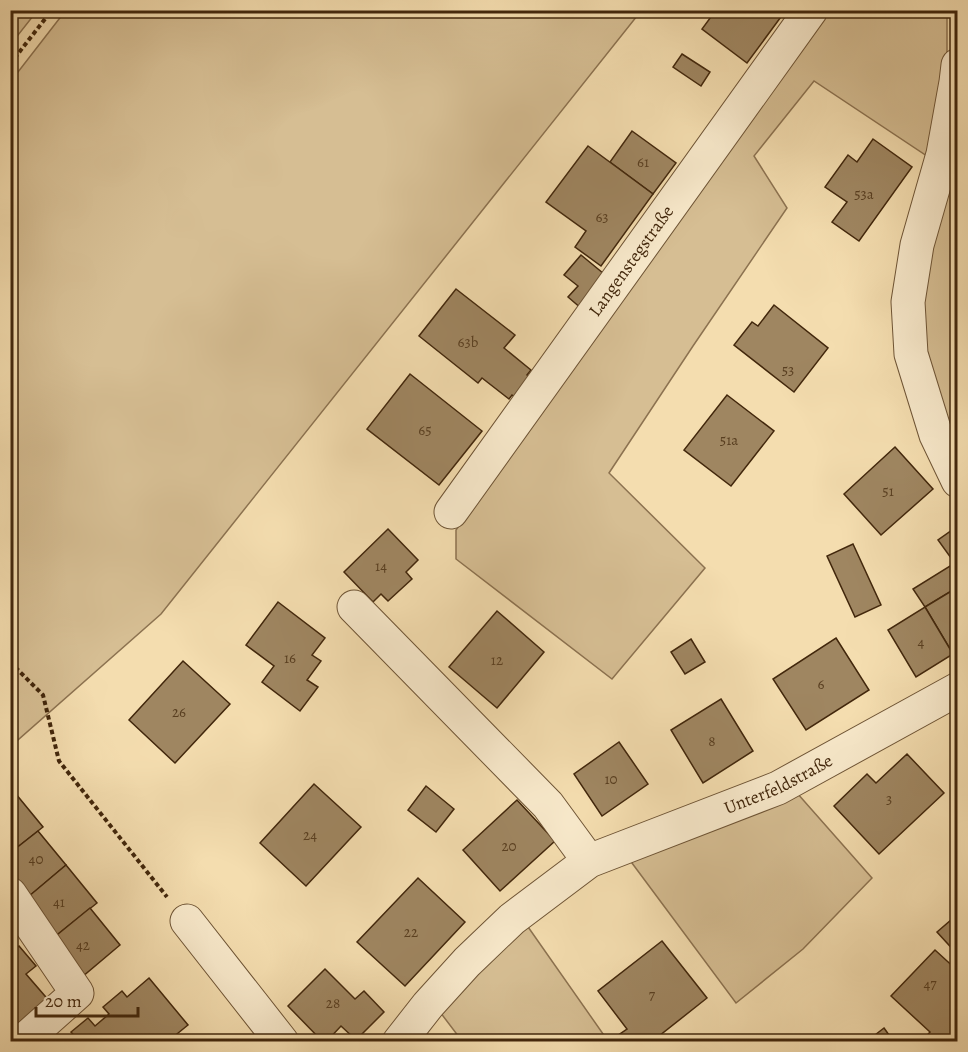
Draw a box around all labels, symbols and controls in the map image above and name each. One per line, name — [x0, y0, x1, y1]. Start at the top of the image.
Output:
house number: 61 — [637, 152, 649, 172]
house number: 53a — [854, 184, 874, 204]
street label: Langenstegstraße — [583, 200, 679, 321]
house number: 63 — [595, 207, 609, 227]
house number: 63b — [458, 332, 479, 352]
house number: 53 — [782, 360, 794, 380]
house number: 65 — [418, 420, 432, 440]
house number: 51a — [720, 430, 738, 450]
house number: 51 — [882, 481, 894, 501]
house number: 14 — [375, 556, 387, 576]
house number: 4 — [918, 632, 925, 652]
house number: 16 — [284, 648, 296, 668]
house number: 12 — [491, 650, 503, 670]
house number: 6 — [818, 674, 825, 694]
house number: 26 — [172, 702, 186, 722]
house number: 8 — [708, 731, 716, 751]
street label: Unterfeldstraße — [720, 748, 837, 820]
house number: 10 — [604, 769, 618, 789]
house number: 3 — [886, 789, 892, 809]
house number: 24 — [303, 825, 317, 845]
house number: 20 — [501, 836, 517, 856]
house number: 40 — [29, 849, 43, 869]
house number: 41 — [53, 892, 65, 912]
house number: 22 — [404, 922, 418, 942]
house number: 42 — [76, 935, 90, 955]
house number: 47 — [923, 974, 937, 994]
scale bar — [36, 980, 138, 1018]
house number: 7 — [649, 985, 656, 1005]
text: 20 m — [45, 989, 82, 1013]
house number: 28 — [326, 993, 340, 1013]

